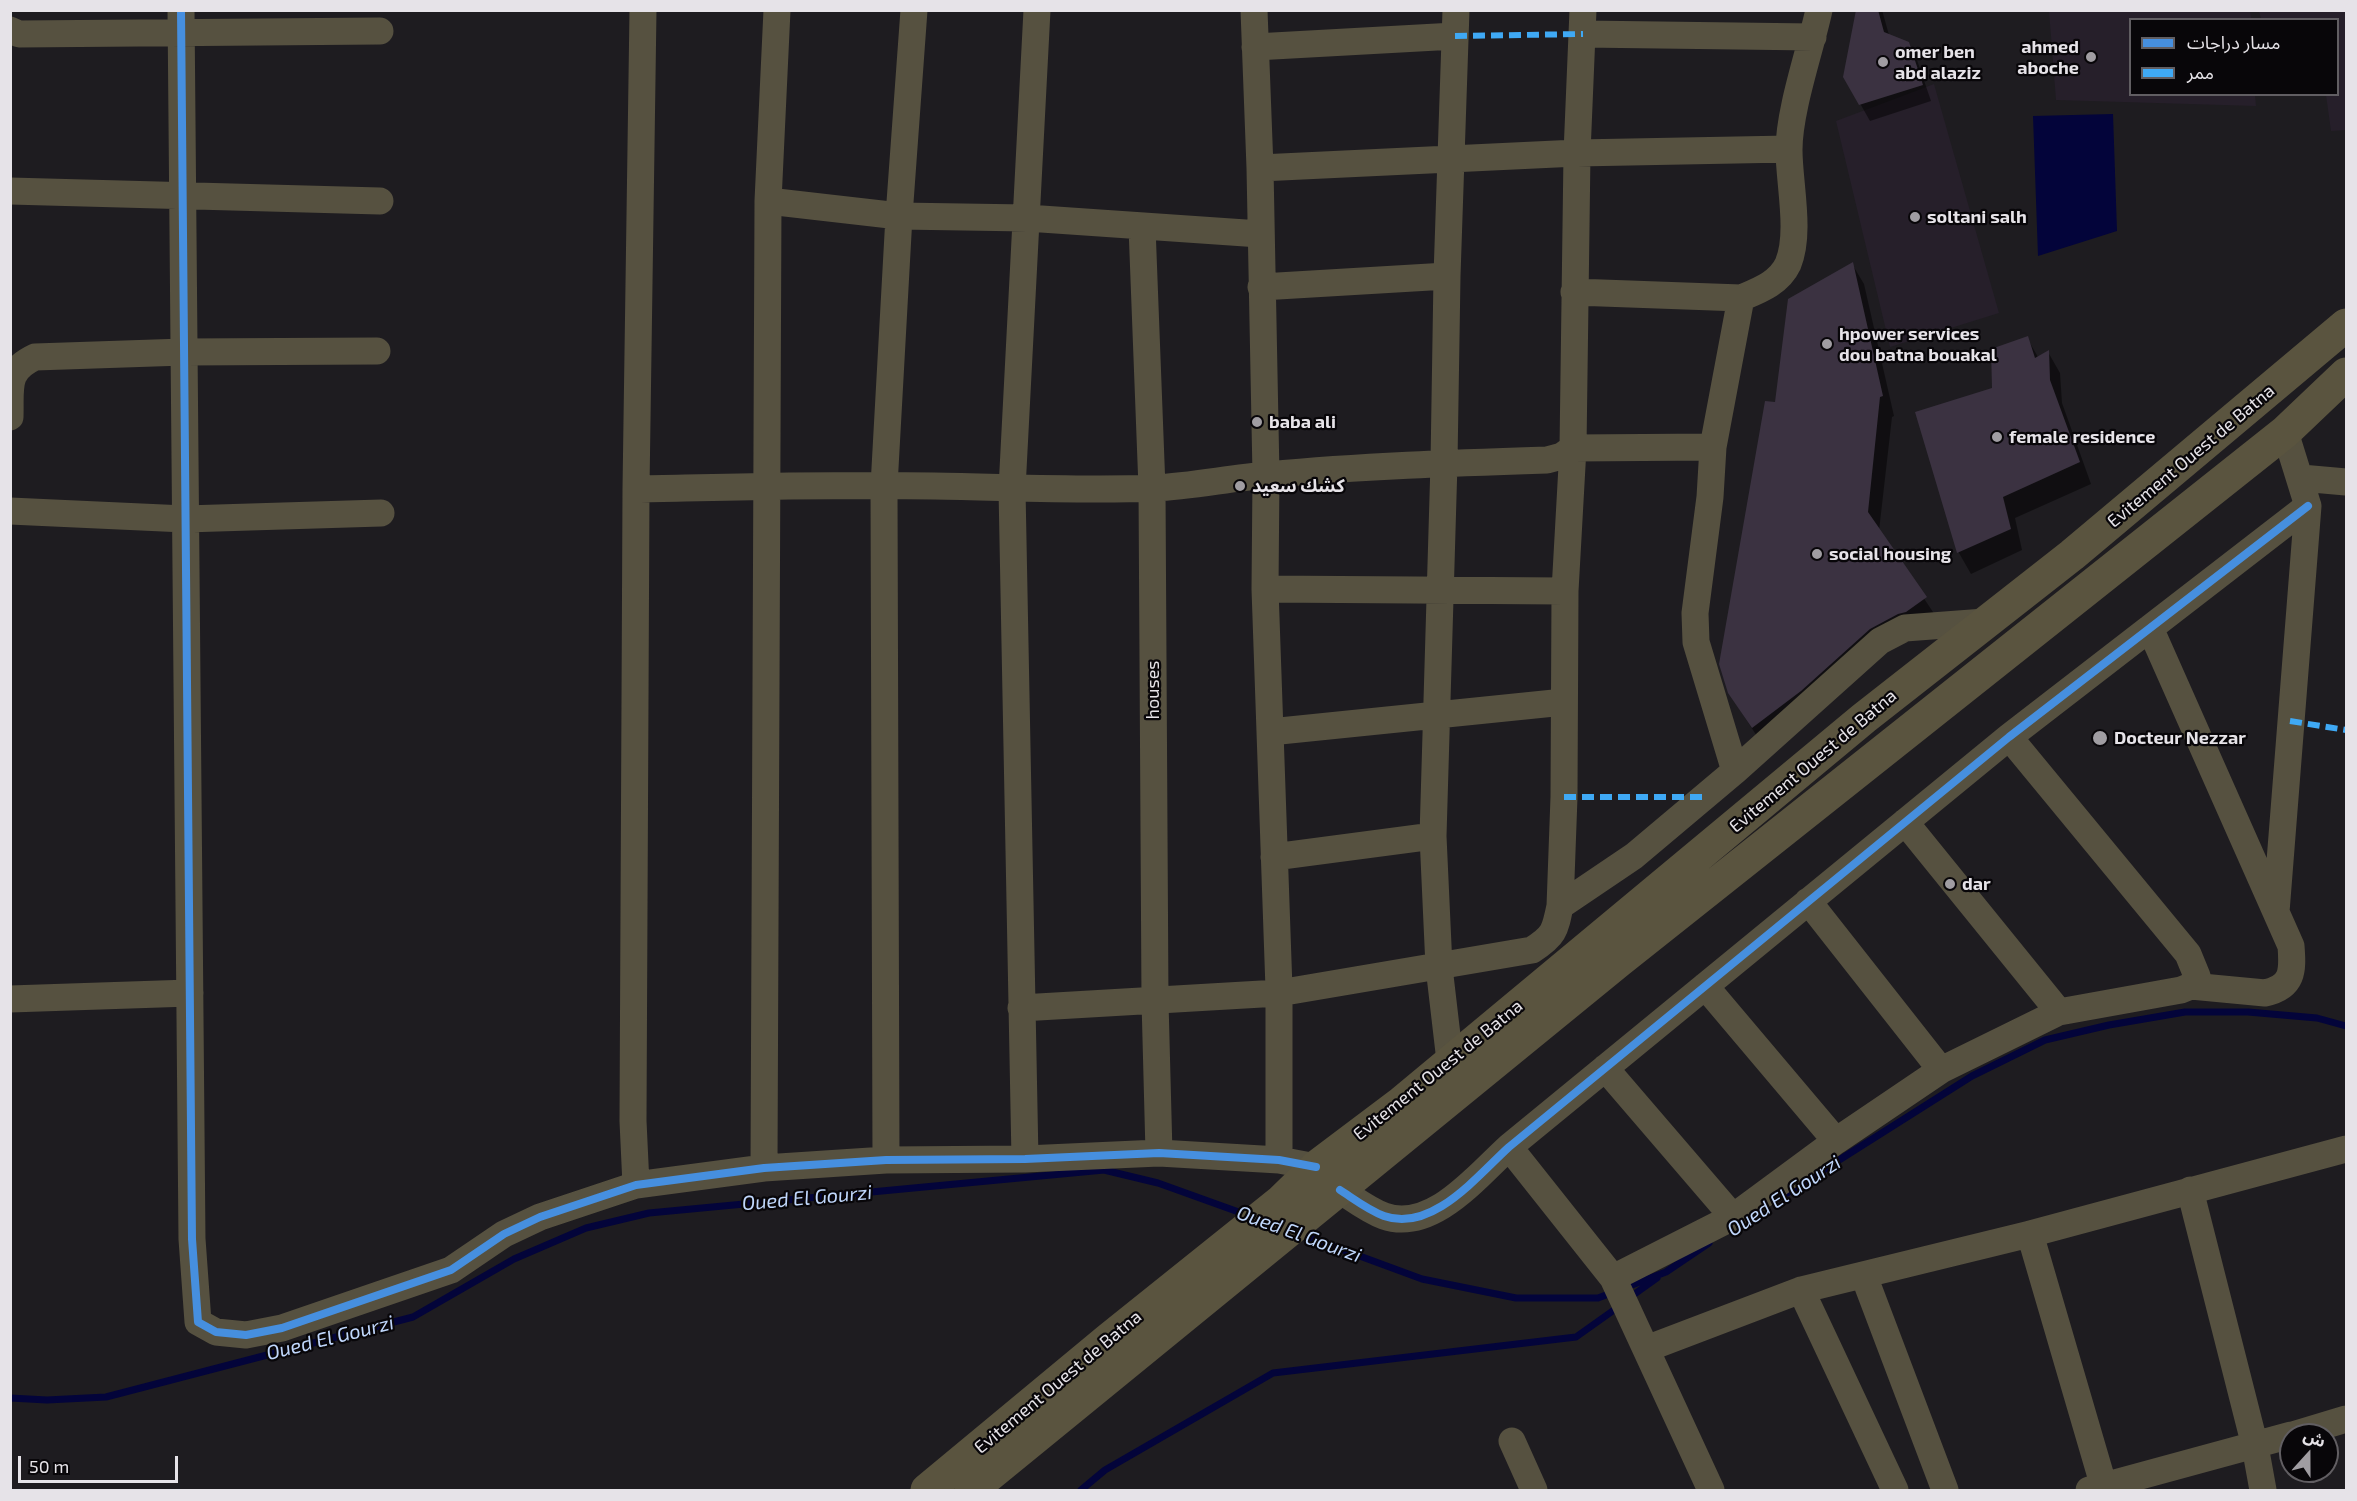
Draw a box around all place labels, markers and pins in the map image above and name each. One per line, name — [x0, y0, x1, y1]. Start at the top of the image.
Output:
place label: ahmed aboche — [2017, 36, 2079, 78]
place label: omer ben abd alaziz — [1895, 41, 1981, 84]
marker: ahmed aboche — [2084, 50, 2098, 64]
marker: omer ben abd alaziz — [1876, 55, 1890, 69]
place label: soltani salh — [1927, 206, 2027, 228]
marker: soltani salh — [1908, 210, 1922, 224]
place label: hpower services dou batna bouakal — [1839, 323, 1997, 366]
marker: hpower services dou batna bouakal — [1820, 337, 1834, 351]
place label: baba ali — [1269, 411, 1336, 433]
marker: baba ali — [1250, 415, 1264, 429]
place label: female residence — [2009, 426, 2156, 448]
marker: female residence — [1990, 430, 2004, 444]
place label: كشك سعيد — [1252, 475, 1345, 497]
marker: كشك سعيد — [1233, 479, 1247, 493]
place label: social housing — [1829, 543, 1951, 565]
marker: social housing — [1810, 547, 1824, 561]
place label: Docteur Nezzar — [2114, 727, 2246, 749]
marker: Docteur Nezzar — [2091, 729, 2109, 747]
place label: dar — [1962, 873, 1991, 895]
marker: dar — [1943, 877, 1957, 891]

